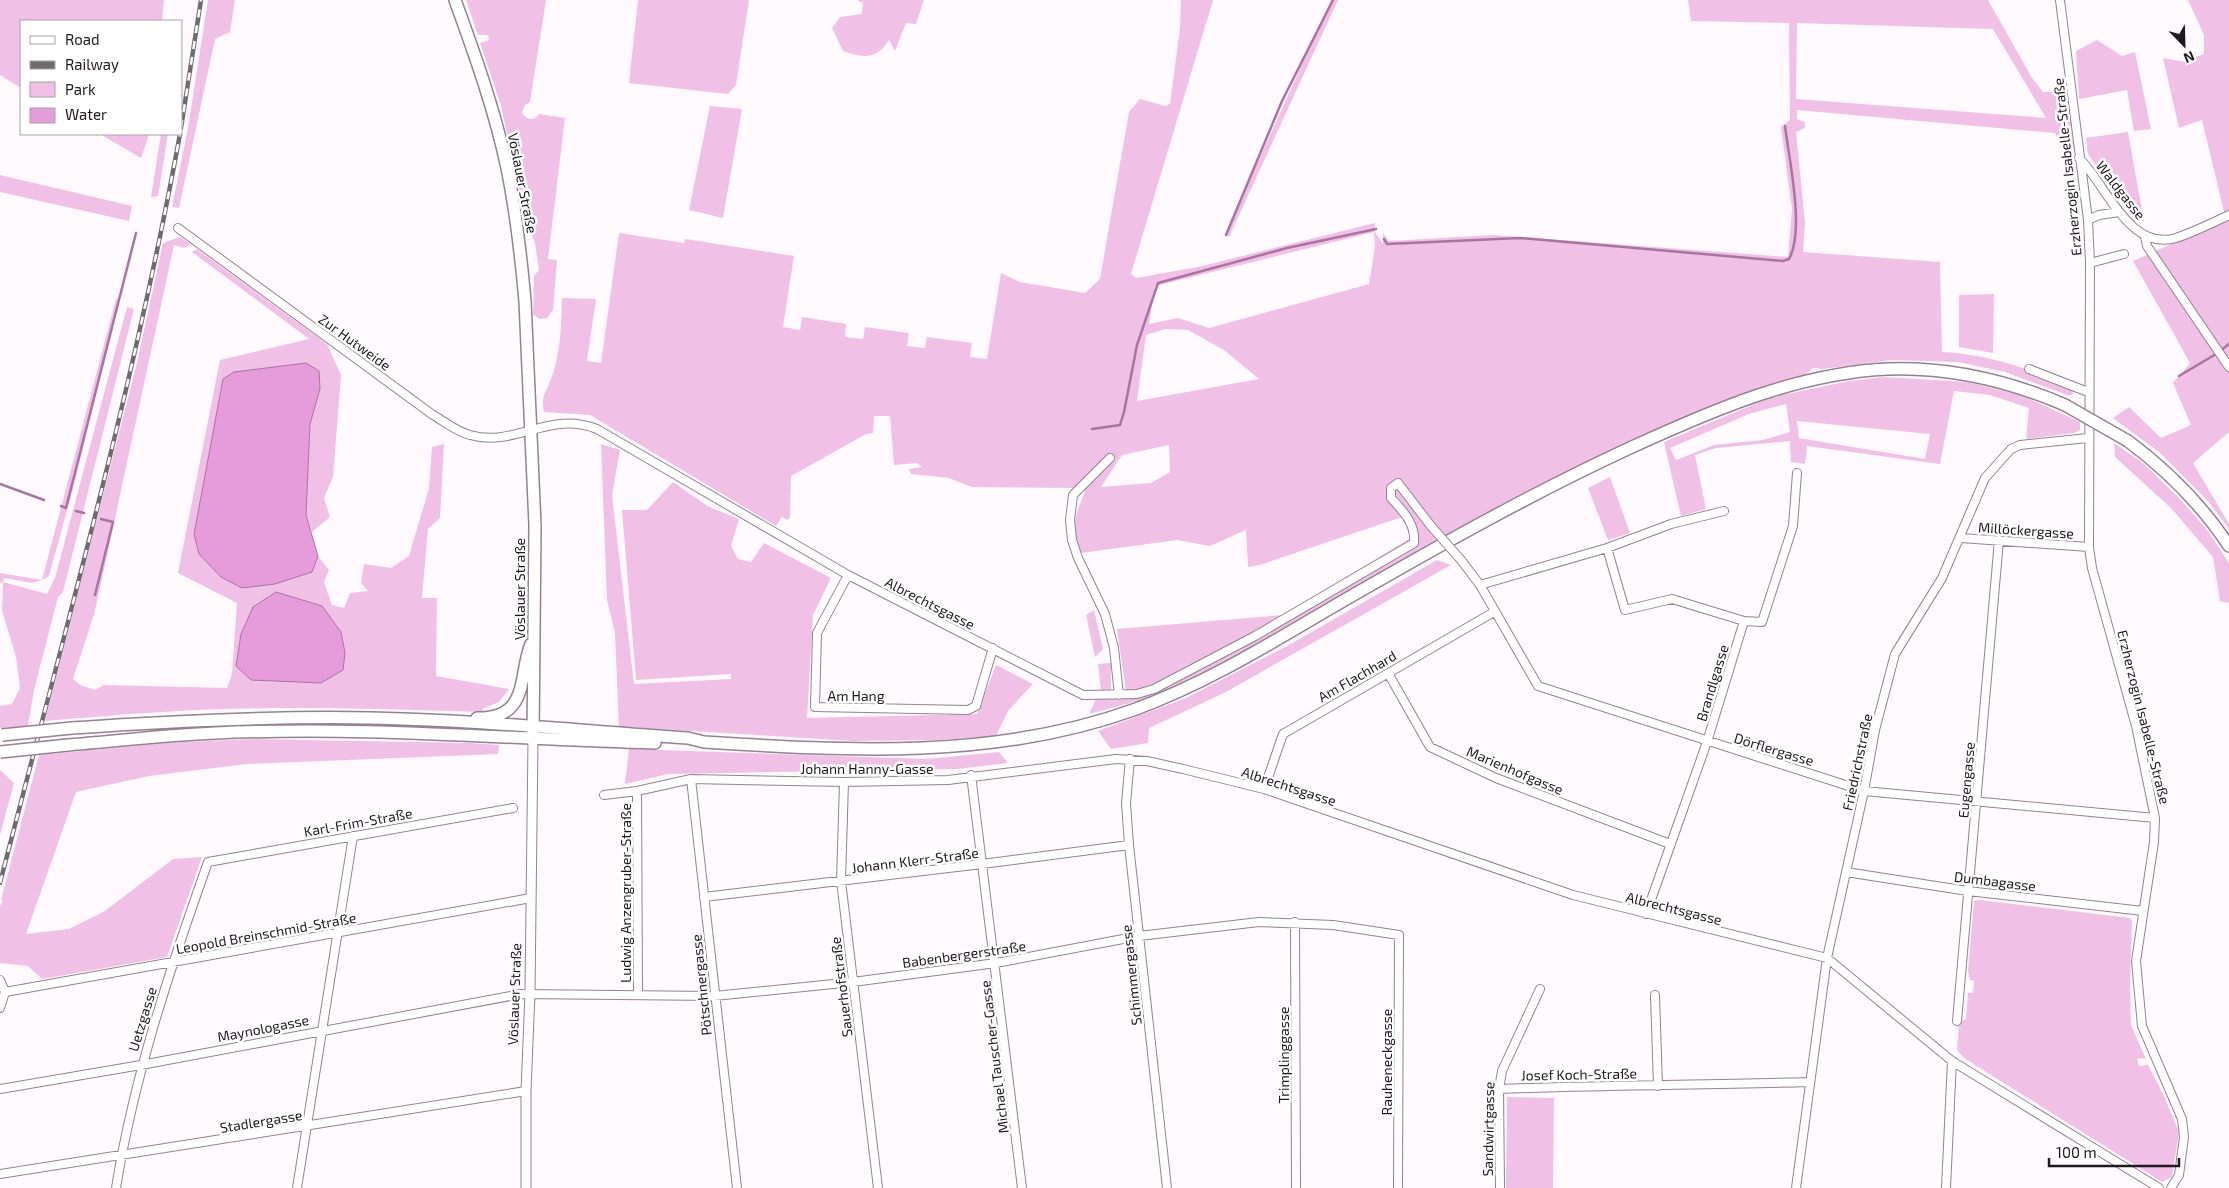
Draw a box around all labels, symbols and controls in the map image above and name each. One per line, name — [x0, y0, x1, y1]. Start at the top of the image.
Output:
legend — [20, 20, 182, 135]
north arrow — [2159, 20, 2209, 70]
text: Road — [65, 30, 100, 48]
text: N — [2181, 48, 2197, 67]
text: Railway — [65, 55, 119, 73]
street label: Erzherzogin Isabelle-Straße — [2049, 77, 2085, 257]
text: Park — [65, 80, 96, 98]
text: Water — [65, 105, 107, 123]
street label: Vöslauer Straße — [505, 131, 541, 235]
street label: Waldgasse — [2093, 157, 2149, 223]
street label: Zur Hutweide — [316, 310, 394, 374]
street label: Millöckergasse — [1978, 518, 2074, 542]
street label: Vöslauer Straße — [511, 538, 528, 640]
street label: Albrechtsgasse — [882, 573, 978, 633]
street label: Erzherzogin Isabelle-Straße — [2114, 628, 2174, 806]
street label: Brandlgasse — [1692, 643, 1732, 723]
street label: Am Flachhard — [1315, 647, 1399, 705]
street label: Am Hang — [827, 687, 885, 704]
street label: Friedrichstraße — [1838, 712, 1876, 812]
street label: Dörflergasse — [1732, 729, 1816, 769]
street label: Eugengasse — [1954, 741, 1978, 819]
street label: Marienhofgasse — [1464, 742, 1566, 798]
street label: Johann Hanny-Gasse — [800, 760, 934, 777]
street label: Albrechtsgasse — [1240, 763, 1338, 809]
street label: Ludwig Anzengruber-Straße — [617, 803, 634, 983]
street label: Karl-Frim-Straße — [302, 804, 414, 840]
street label: Johann Klerr-Straße — [850, 844, 980, 876]
street label: Dumbagasse — [1953, 868, 2037, 894]
street label: Albrechtsgasse — [1624, 888, 1724, 928]
street label: Leopold Breinschmid-Straße — [175, 909, 357, 957]
street label: Schimmergasse — [1117, 924, 1145, 1026]
street label: Pötschnergasse — [687, 933, 715, 1037]
street label: Sauerhofstraße — [826, 936, 856, 1038]
street label: Babenbergerstraße — [901, 937, 1027, 971]
street label: Vöslauer Straße — [504, 943, 524, 1045]
street label: Michael Tauscher-Gasse — [976, 979, 1012, 1135]
street label: Uetzgasse — [124, 985, 160, 1053]
street label: Trimplinggasse — [1275, 1006, 1292, 1104]
street label: Rauheneckgasse — [1378, 1009, 1395, 1115]
street label: Maynologasse — [216, 1011, 310, 1045]
street label: Josef Koch-Straße — [1521, 1064, 1637, 1084]
street label: Sandwirtgasse — [1479, 1081, 1497, 1177]
street label: Stadlergasse — [219, 1106, 303, 1136]
scale bar — [2049, 1136, 2179, 1168]
text: 100 m — [2056, 1143, 2097, 1161]

